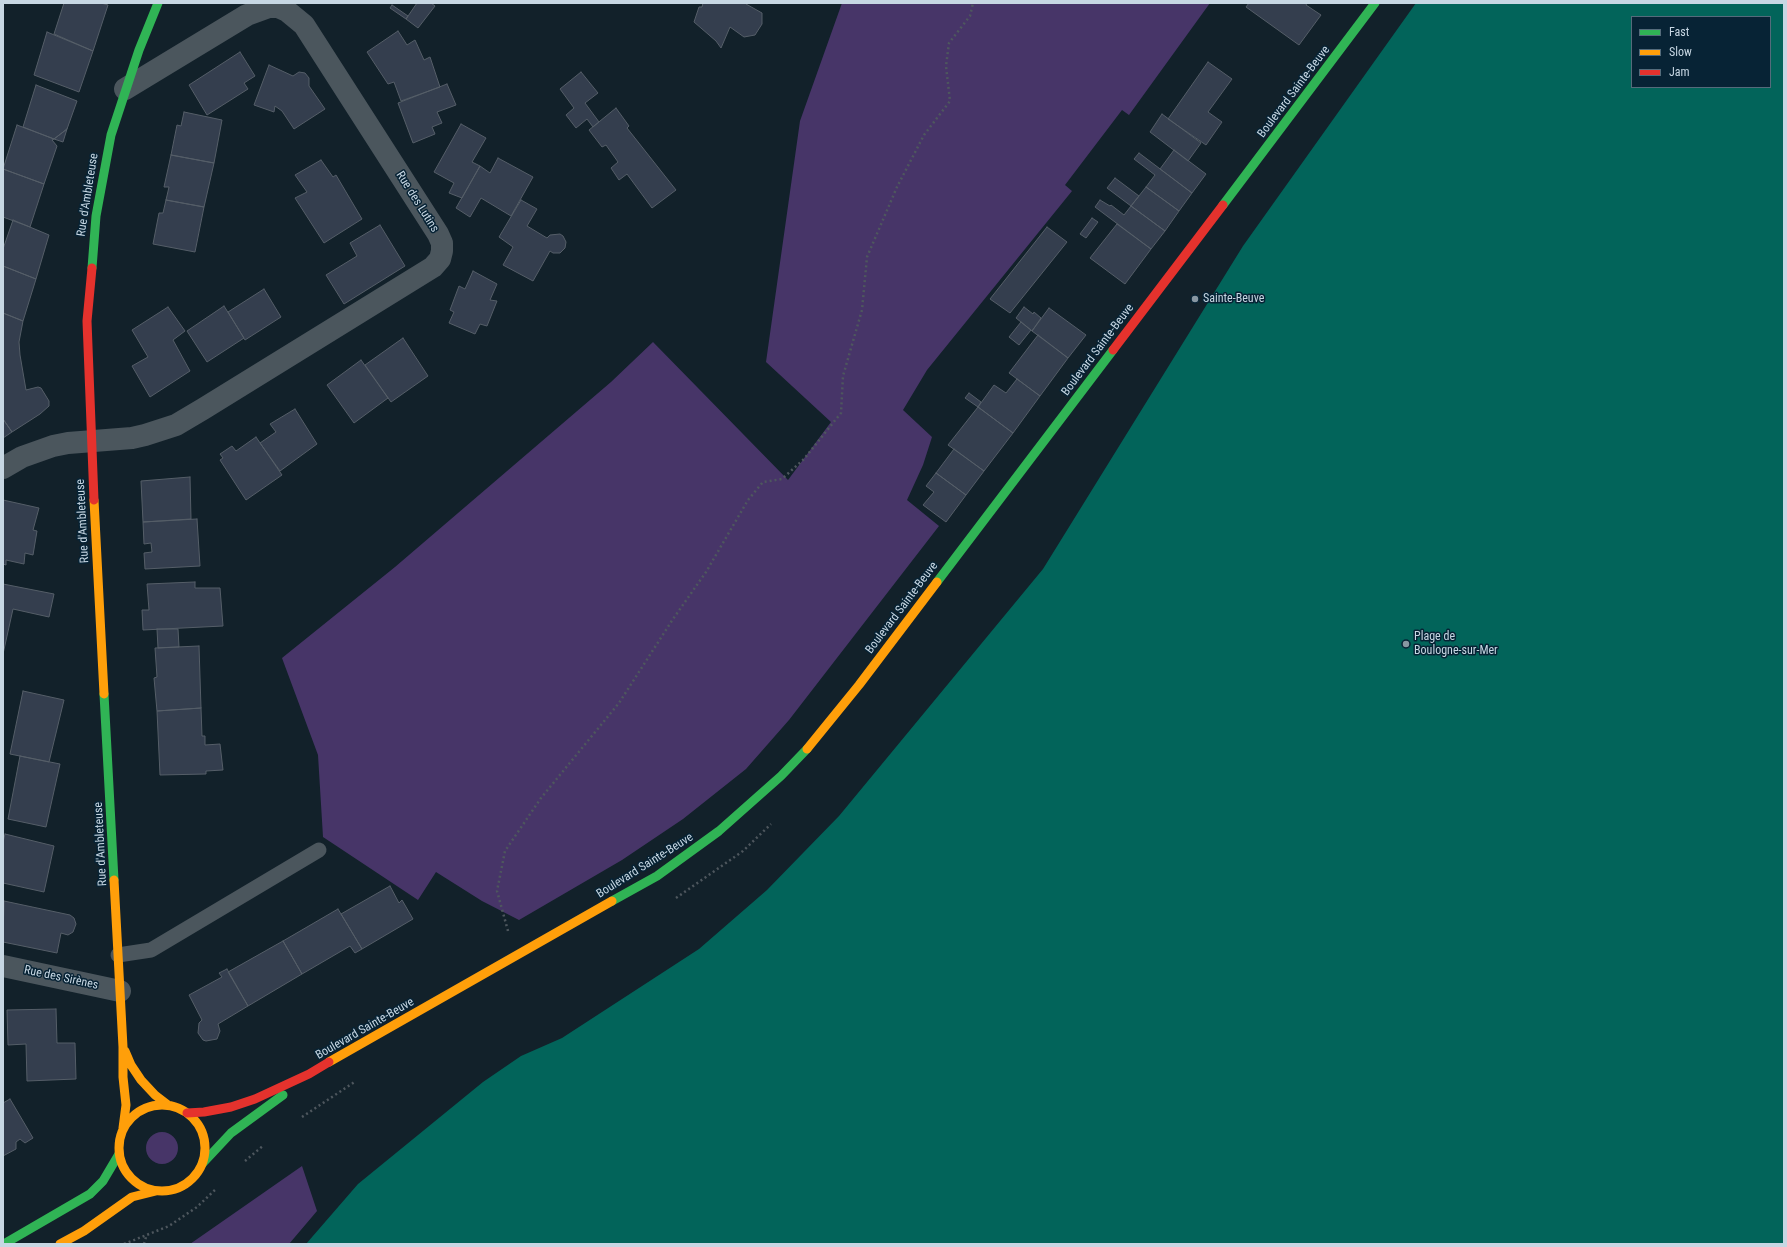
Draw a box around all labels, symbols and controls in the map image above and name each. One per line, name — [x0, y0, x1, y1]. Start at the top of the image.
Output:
legend — [1631, 16, 1771, 88]
text: Fast — [1669, 25, 1689, 39]
street label: Boulevard Sainte-Beuve — [1255, 43, 1333, 141]
text: Slow — [1669, 45, 1692, 59]
text: Jam — [1669, 65, 1690, 79]
street label: Rue d'Ambleteuse — [74, 152, 102, 238]
street label: Rue des Lutins — [393, 169, 441, 235]
place label: Sainte-Beuve — [1203, 292, 1264, 306]
marker: Sainte-Beuve — [1190, 294, 1200, 304]
street label: Boulevard Sainte-Beuve — [1059, 301, 1137, 399]
street label: Rue d'Ambleteuse — [74, 479, 92, 563]
street label: Boulevard Sainte-Beuve — [863, 559, 941, 657]
place label: Plage de Boulogne-sur-Mer — [1414, 630, 1498, 658]
marker: Plage de Boulogne-sur-Mer — [1401, 639, 1411, 649]
street label: Rue d'Ambleteuse — [92, 802, 110, 886]
street label: Boulevard Sainte-Beuve — [594, 830, 696, 902]
street label: Rue des Sirènes — [23, 963, 99, 993]
street label: Boulevard Sainte-Beuve — [313, 995, 417, 1063]

